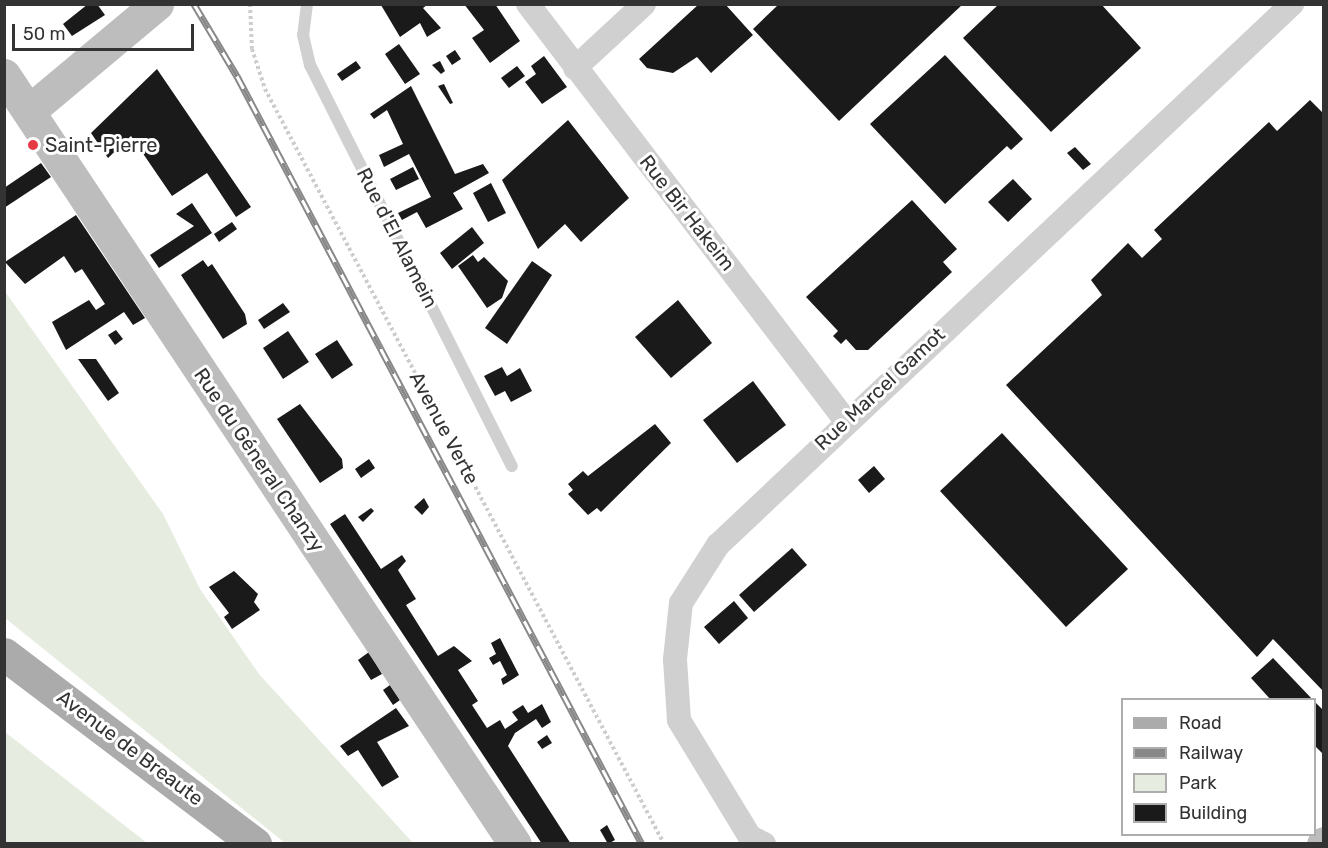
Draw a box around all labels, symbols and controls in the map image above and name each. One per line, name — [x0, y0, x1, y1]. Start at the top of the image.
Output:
scale bar — [15, 12, 196, 50]
text: 50 m — [23, 23, 66, 45]
place label: Saint-Pierre — [45, 133, 158, 157]
marker: Saint-Pierre — [26, 138, 40, 152]
street label: Rue Bir Hakeim — [634, 150, 740, 276]
street label: Rue d'El Alamein — [351, 164, 443, 312]
street label: Rue Marcel Gamot — [810, 323, 950, 455]
street label: Rue du Géneral Chanzy — [189, 364, 329, 556]
street label: Avenue Verte — [404, 367, 484, 489]
street label: Avenue de Breaute — [52, 685, 208, 811]
legend — [1121, 698, 1316, 836]
text: Road — [1179, 712, 1222, 734]
text: Railway — [1179, 742, 1243, 764]
text: Park — [1179, 772, 1216, 794]
text: Building — [1179, 802, 1247, 824]

